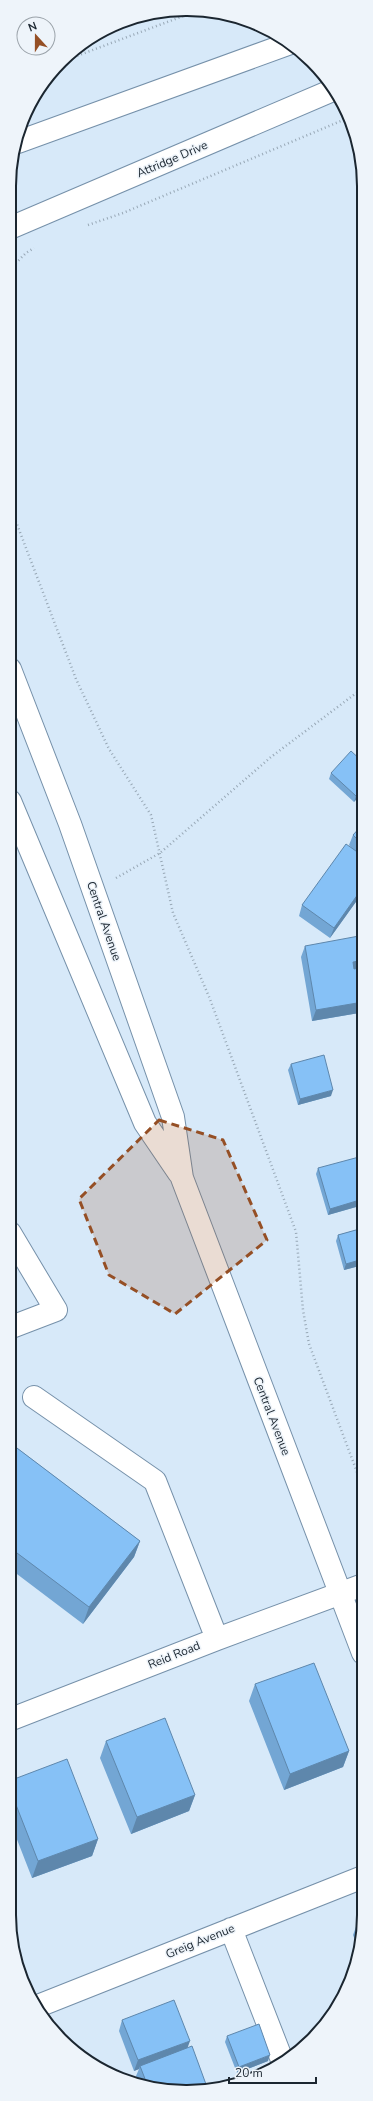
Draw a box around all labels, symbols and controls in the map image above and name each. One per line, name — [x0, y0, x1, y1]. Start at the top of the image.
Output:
north arrow — [16, 16, 56, 56]
text: N — [26, 19, 39, 36]
street label: Attridge Drive — [134, 137, 210, 181]
street label: Central Avenue — [83, 879, 125, 963]
street label: Central Avenue — [250, 1374, 294, 1458]
street label: Reid Road — [145, 1637, 203, 1673]
street label: Greig Avenue — [163, 1920, 237, 1962]
scale bar — [229, 2059, 316, 2085]
text: 20 m — [235, 2065, 263, 2081]

